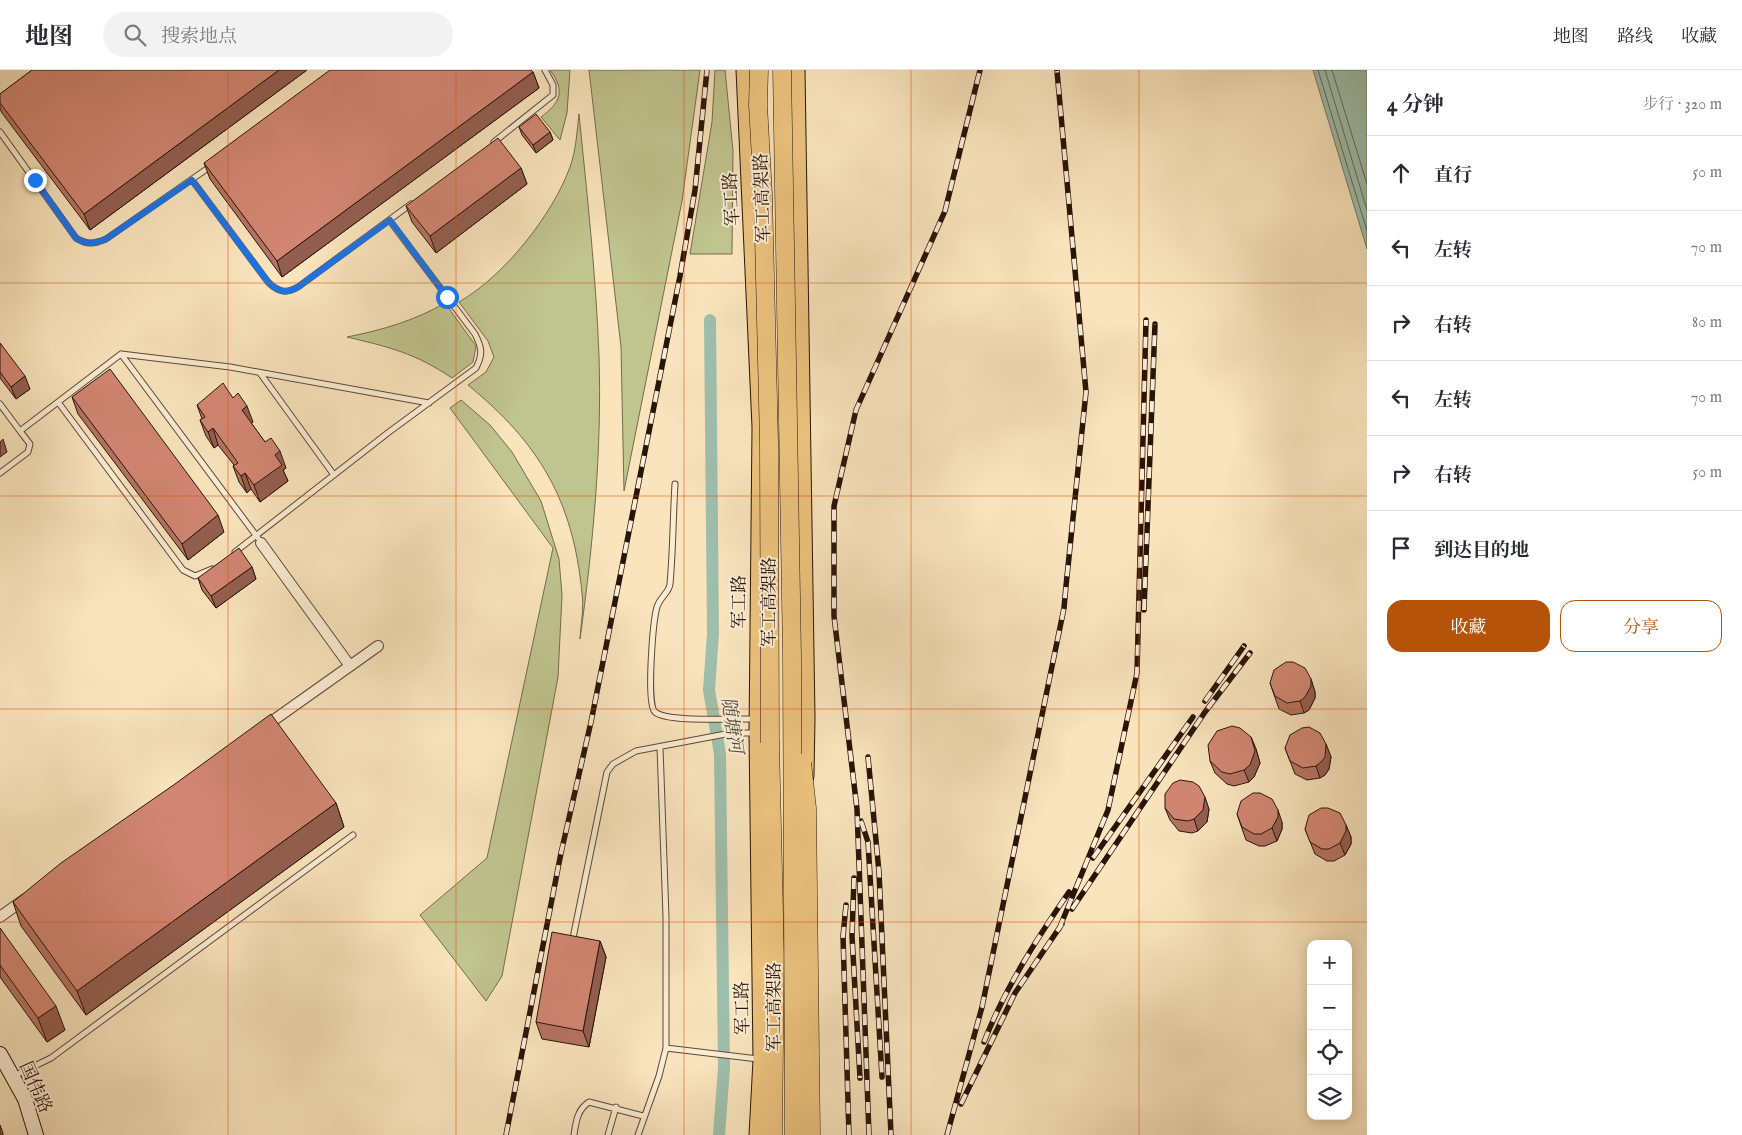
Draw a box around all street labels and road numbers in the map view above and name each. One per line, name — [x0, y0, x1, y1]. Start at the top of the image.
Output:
street label: 军工高架路 — [750, 153, 777, 243]
street label: 军工路 — [720, 171, 745, 226]
street label: 军工高架路 — [759, 557, 782, 647]
street label: 军工路 — [729, 575, 752, 629]
street label: 军工高架路 — [764, 962, 787, 1052]
street label: 军工路 — [732, 981, 755, 1035]
street label: 国伟路 — [13, 1058, 56, 1117]

